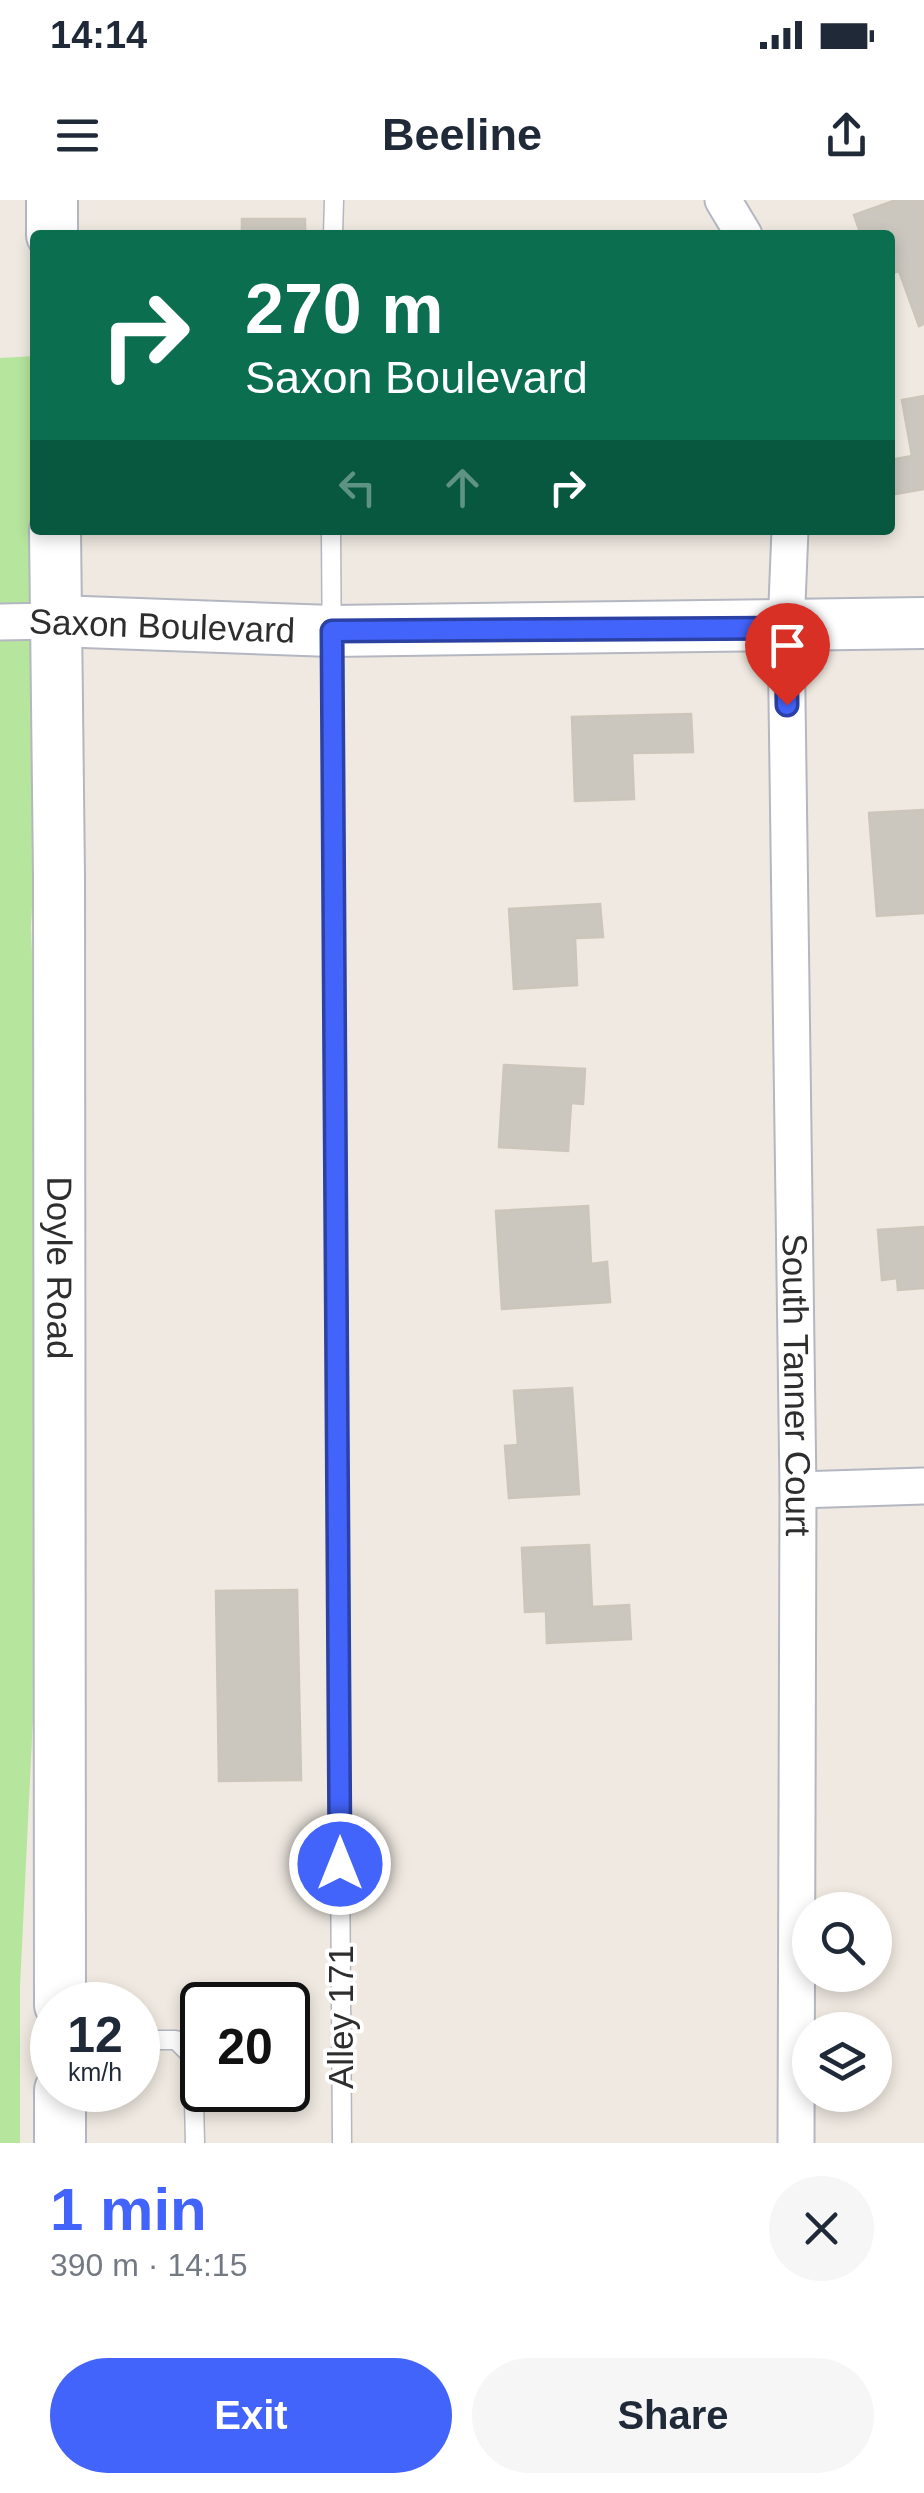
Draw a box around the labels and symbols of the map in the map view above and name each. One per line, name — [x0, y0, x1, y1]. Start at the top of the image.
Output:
street label: Saxon Boulevard — [28, 601, 296, 650]
pin — [745, 603, 830, 706]
street label: Doyle Road — [40, 1176, 79, 1359]
street label: South Tanner Court — [775, 1233, 818, 1537]
position arrow — [288, 1812, 392, 1916]
street label: Alley 171 — [321, 1945, 360, 2089]
speed limit sign: 20 — [180, 1982, 310, 2112]

